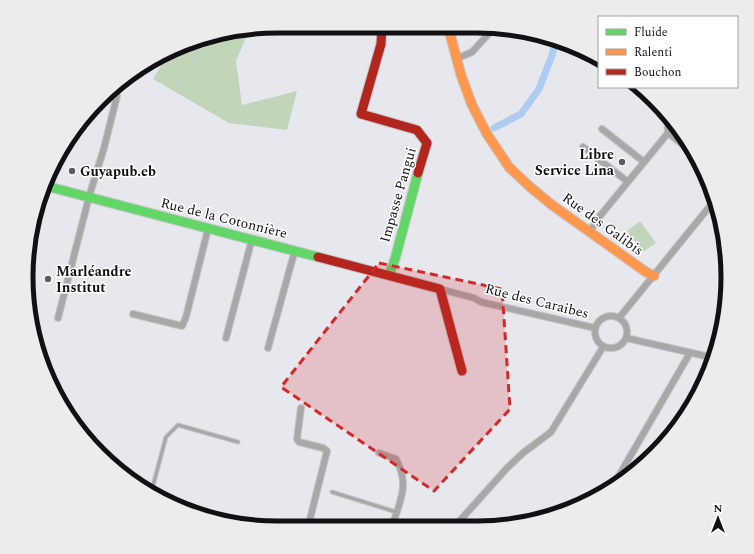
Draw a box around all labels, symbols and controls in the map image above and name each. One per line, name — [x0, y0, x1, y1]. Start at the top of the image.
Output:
legend — [598, 16, 738, 88]
text: Fluide — [634, 23, 668, 42]
text: Ralenti — [634, 43, 672, 62]
text: Bouchon — [634, 63, 681, 82]
place label: Libre Service Lina — [535, 144, 615, 181]
street label: Impasse Pangui — [374, 145, 422, 245]
marker: Libre Service Lina — [617, 157, 627, 167]
place label: Guyapub.eb — [80, 161, 156, 182]
marker: Guyapub.eb — [67, 166, 77, 176]
street label: Rue des Galibis — [558, 187, 648, 261]
street label: Rue de la Cotonnière — [158, 192, 290, 244]
place label: Marléandre Institut — [56, 261, 132, 298]
marker: Marléandre Institut — [43, 274, 53, 284]
street label: Rue des Caraibes — [483, 278, 591, 324]
north arrow — [698, 498, 738, 538]
text: N — [714, 500, 723, 517]

